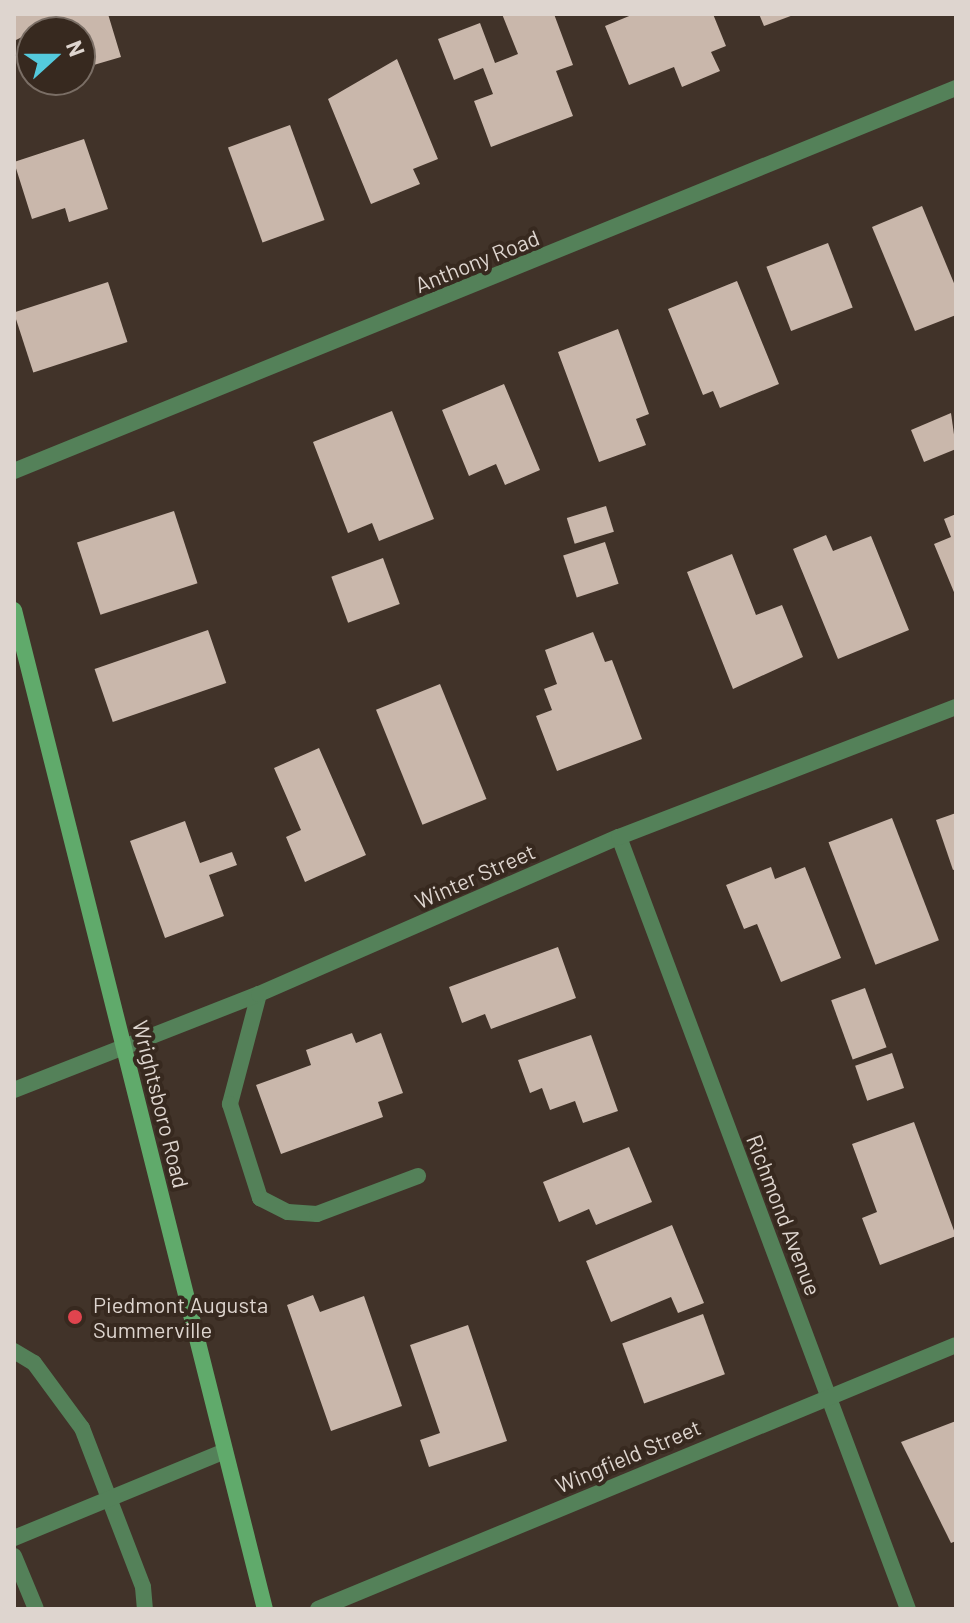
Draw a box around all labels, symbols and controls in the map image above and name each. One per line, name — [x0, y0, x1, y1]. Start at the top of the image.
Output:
north arrow — [16, 16, 96, 96]
text: N — [62, 37, 91, 60]
street label: Anthony Road — [411, 224, 543, 298]
street label: Winter Street — [411, 838, 539, 914]
street label: Wrightsboro Road — [127, 1017, 195, 1191]
street label: Richmond Avenue — [741, 1131, 827, 1299]
place label: Piedmont Augusta Summerville — [93, 1291, 268, 1342]
marker: Piedmont Augusta Summerville — [64, 1306, 86, 1328]
street label: Wingfield Street — [551, 1414, 705, 1498]

